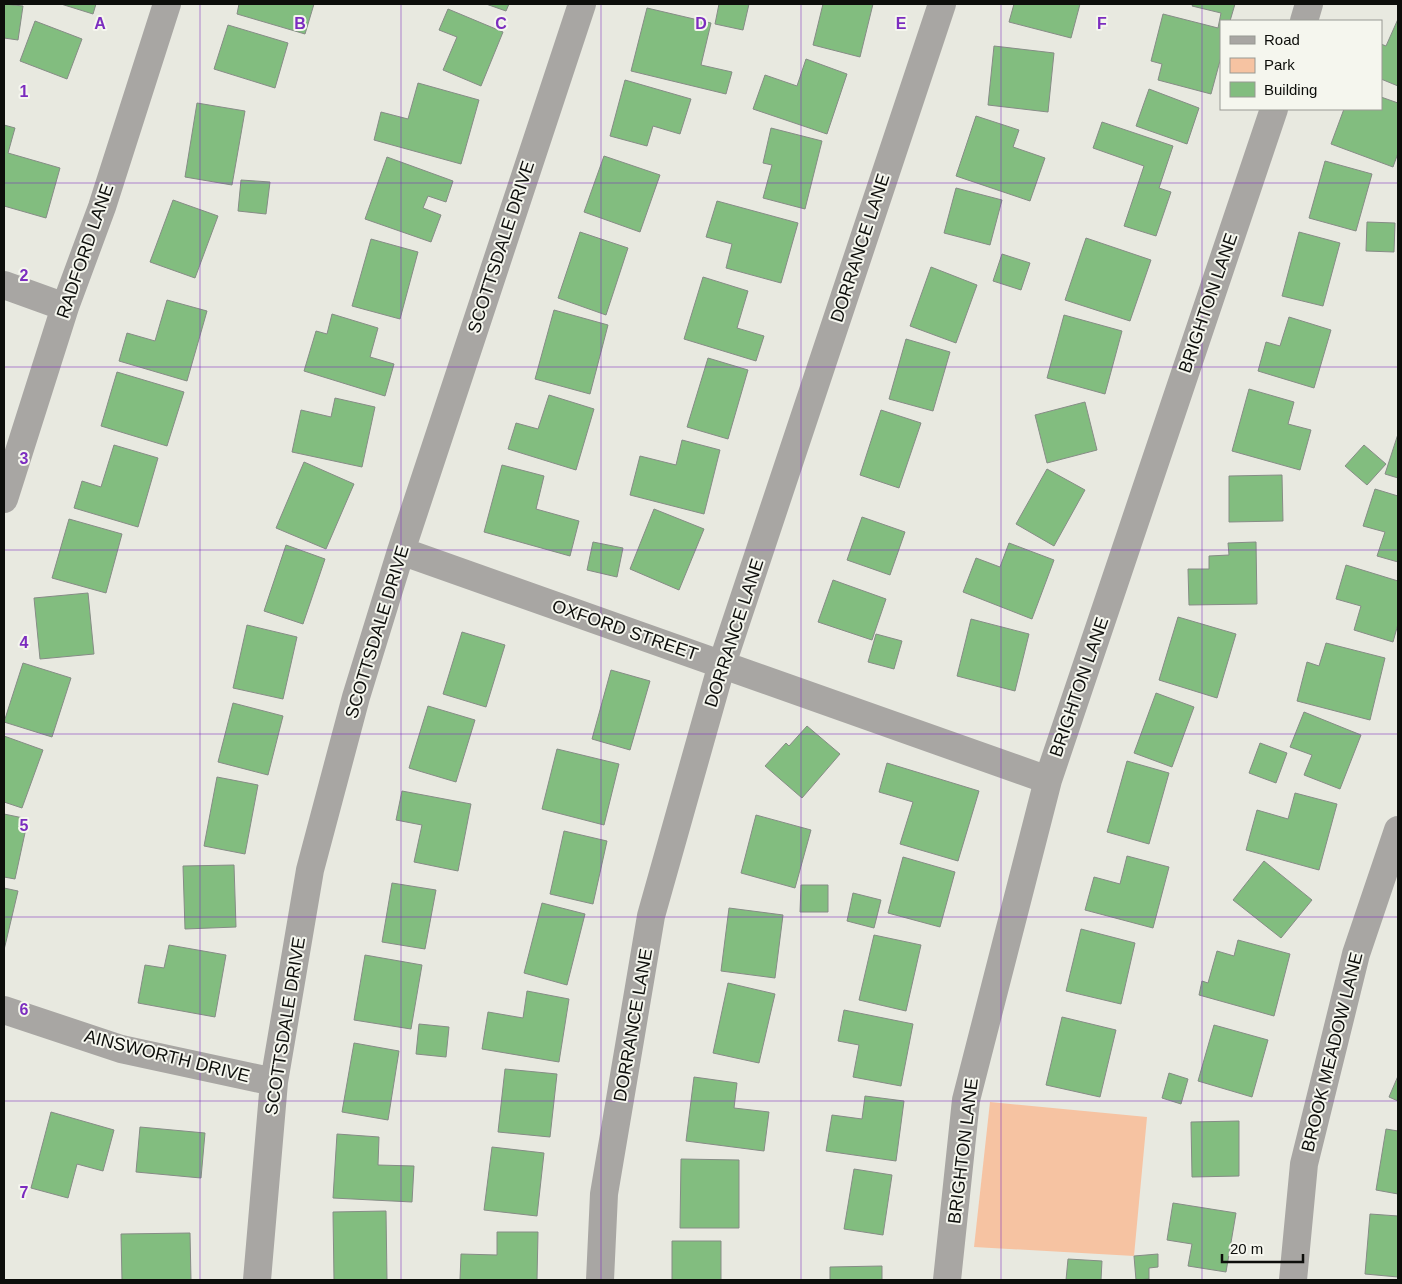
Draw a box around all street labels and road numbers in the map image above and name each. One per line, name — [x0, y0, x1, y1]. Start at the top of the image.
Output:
street label: SCOTTSDALE DRIVE — [464, 158, 538, 336]
street label: DORRANCE LANE — [827, 171, 893, 325]
street label: RADFORD LANE — [53, 181, 117, 321]
street label: BRIGHTON LANE — [1175, 230, 1241, 376]
street label: SCOTTSDALE DRIVE — [341, 543, 413, 721]
street label: DORRANCE LANE — [701, 556, 767, 710]
street label: OXFORD STREET — [549, 596, 701, 664]
street label: BRIGHTON LANE — [1046, 614, 1112, 760]
street label: SCOTTSDALE DRIVE — [261, 936, 309, 1116]
street label: DORRANCE LANE — [610, 947, 656, 1103]
street label: BROOK MEADOW LANE — [1297, 950, 1367, 1154]
street label: AINSWORTH DRIVE — [82, 1026, 252, 1086]
street label: BRIGHTON LANE — [944, 1077, 982, 1225]

